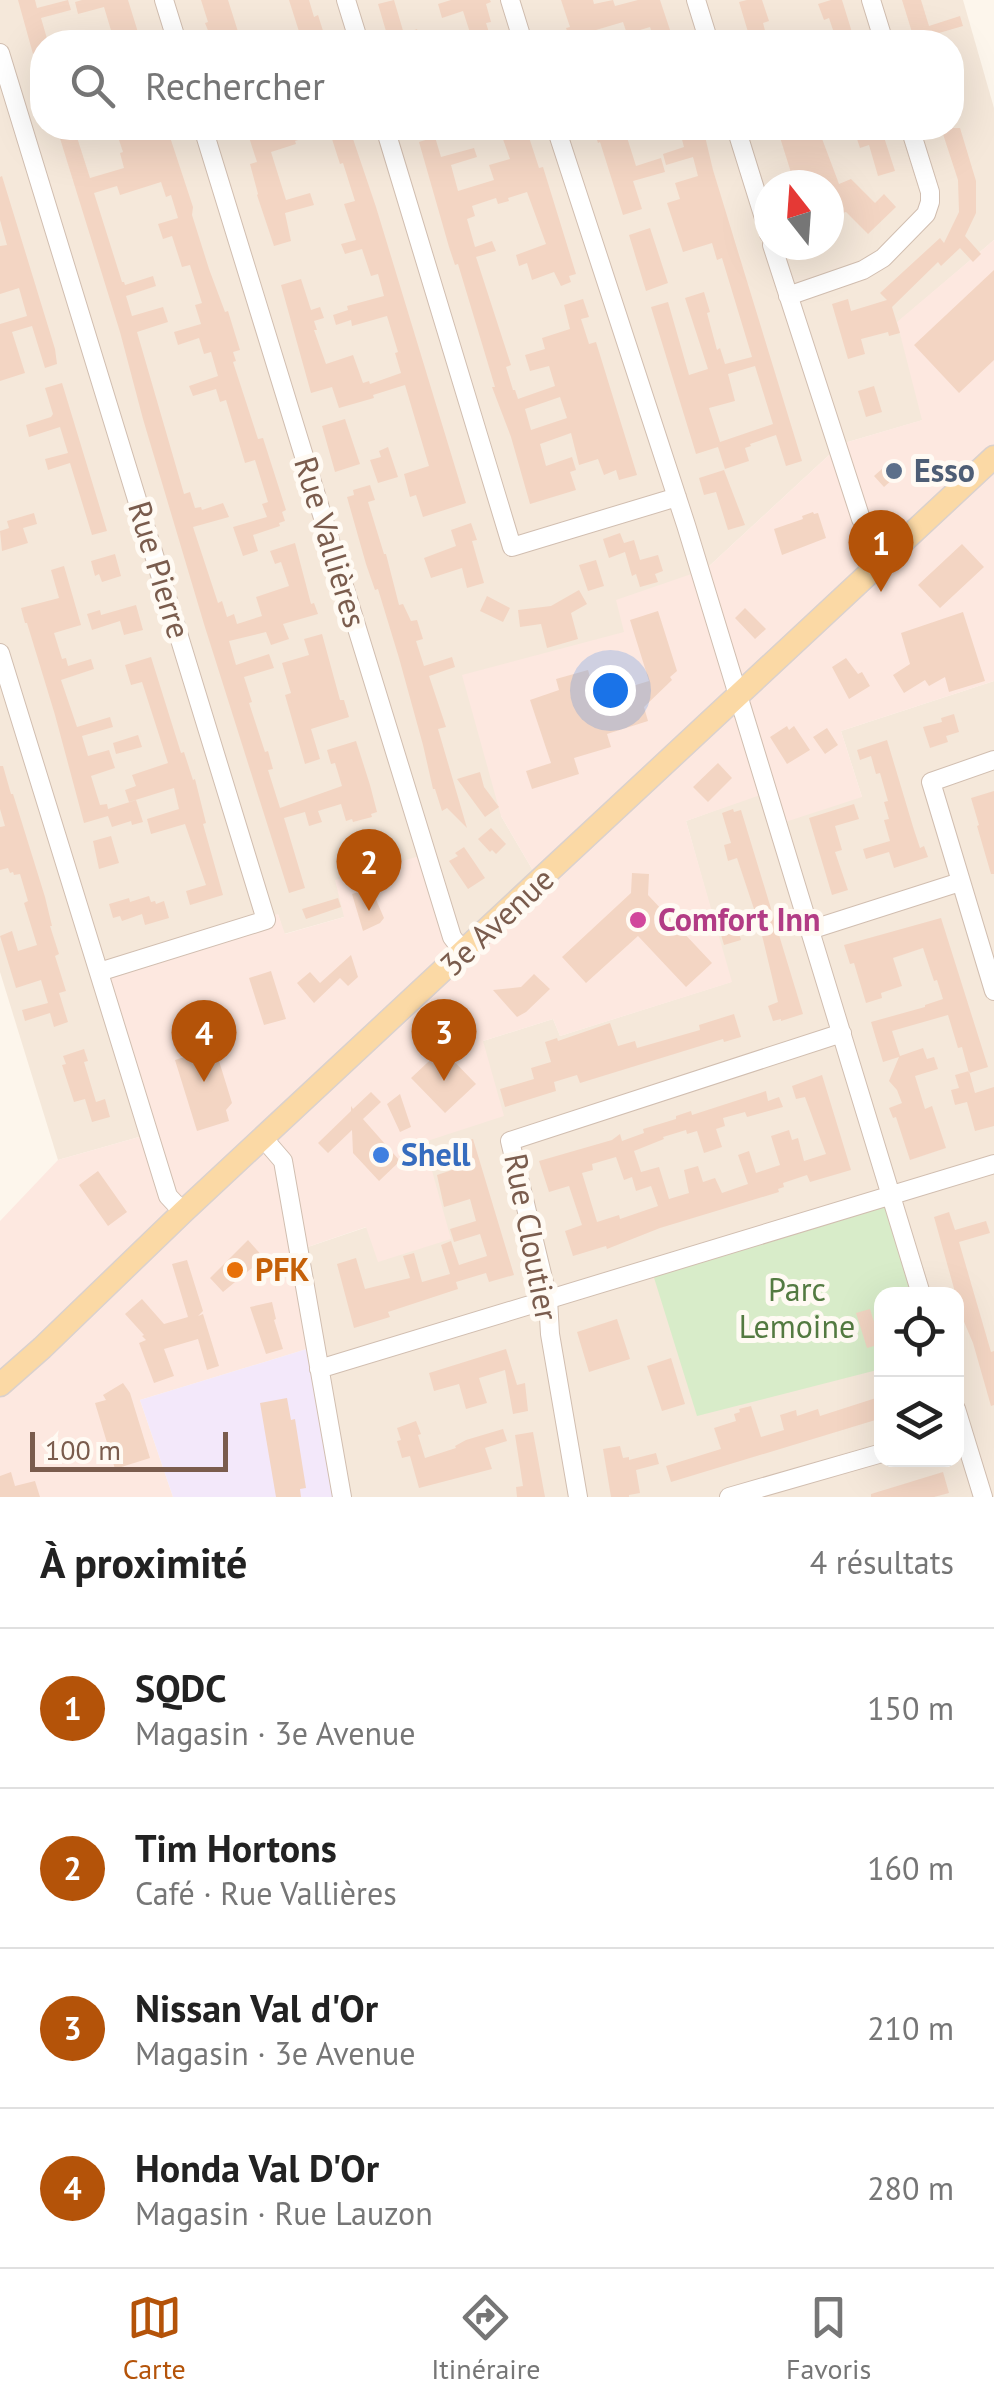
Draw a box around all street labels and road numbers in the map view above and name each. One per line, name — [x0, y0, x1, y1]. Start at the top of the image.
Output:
street label: Rue Vallières — [285, 451, 377, 632]
street label: Rue Pierre — [119, 496, 201, 644]
street label: 3e Avenue — [430, 858, 562, 985]
street label: Rue Cloutier — [495, 1150, 569, 1324]

